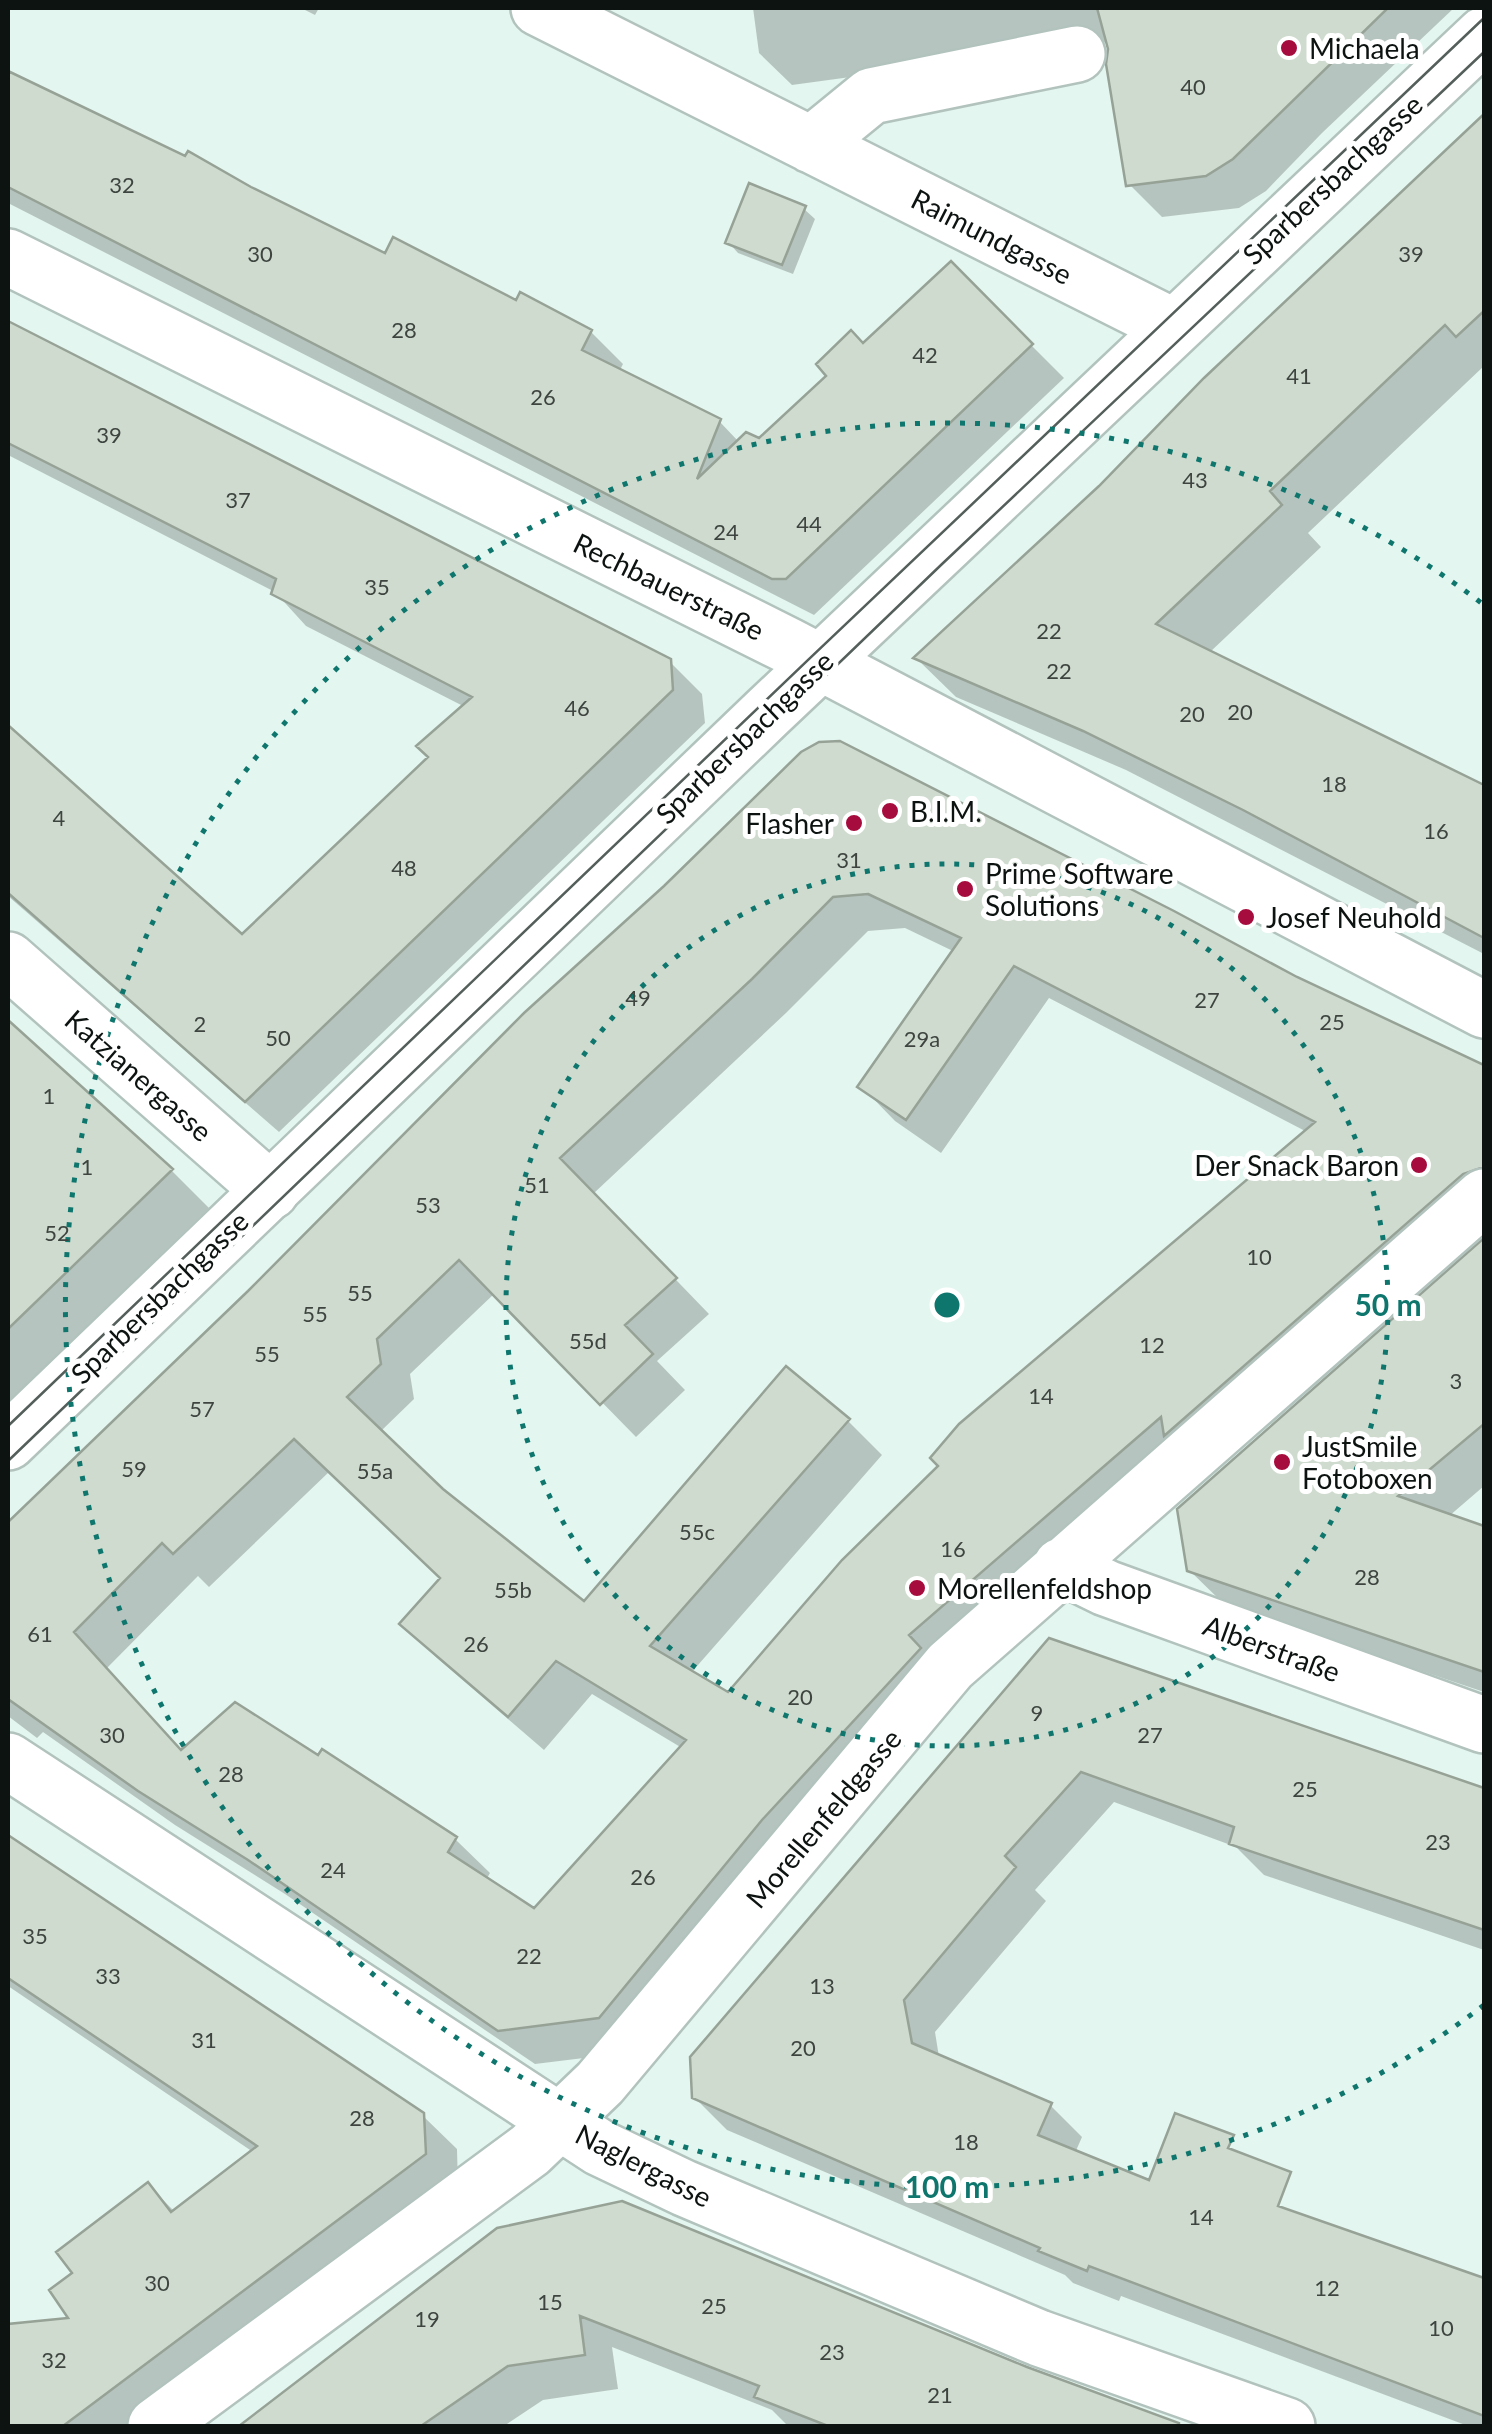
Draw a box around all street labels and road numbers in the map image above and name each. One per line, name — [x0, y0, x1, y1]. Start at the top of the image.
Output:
street label: Sparbersbachgasse — [1235, 87, 1429, 271]
street label: Raimundgasse — [906, 181, 1078, 291]
street label: Rechbauerstraße — [568, 525, 770, 647]
street label: Sparbersbachgasse — [648, 644, 840, 830]
street label: Katzianergasse — [59, 1002, 219, 1148]
street label: Sparbersbachgasse — [63, 1204, 255, 1390]
street label: Alberstraße — [1199, 1608, 1345, 1688]
street label: Morellenfeldgasse — [738, 1722, 908, 1914]
street label: Naglergasse — [570, 2116, 718, 2214]

